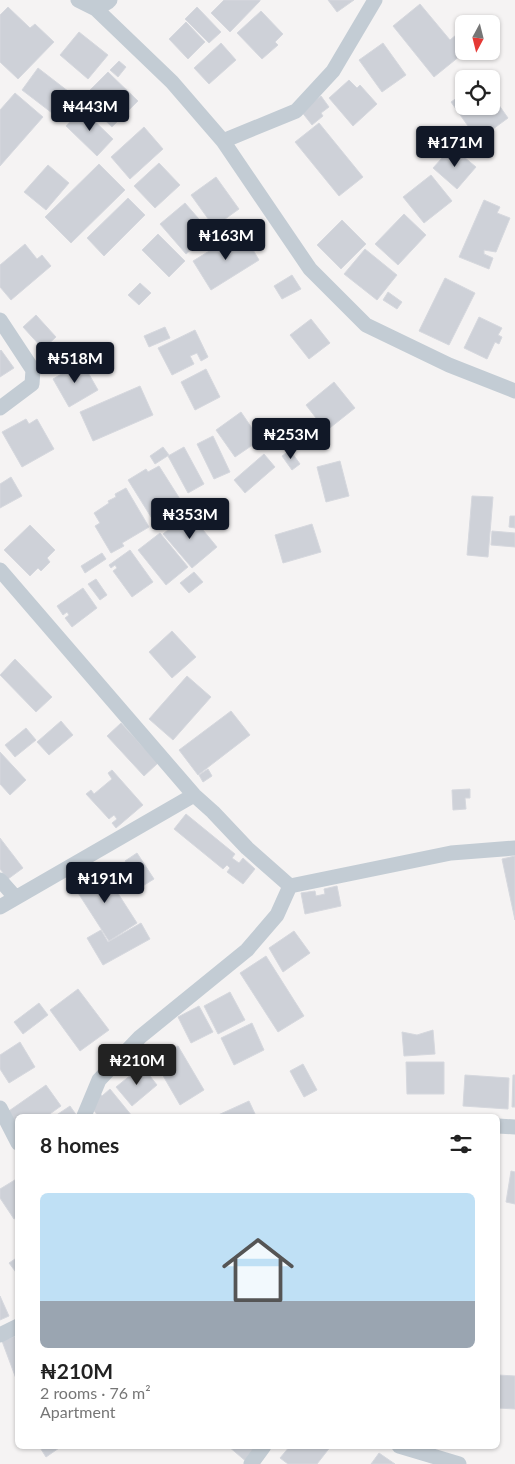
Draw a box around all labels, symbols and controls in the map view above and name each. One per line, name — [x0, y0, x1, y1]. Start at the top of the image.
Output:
north arrow — [455, 15, 500, 60]
map controls — [455, 15, 500, 115]
button: locate — [455, 70, 500, 115]
pin: ₦443M — [55, 90, 125, 132]
text: ₦443M — [62, 96, 118, 115]
pin: ₦171M — [420, 126, 490, 168]
text: ₦171M — [427, 132, 483, 151]
pin: ₦163M — [191, 218, 261, 261]
text: ₦163M — [198, 225, 254, 244]
pin: ₦518M — [40, 342, 110, 384]
text: ₦518M — [47, 348, 103, 367]
pin: ₦253M — [256, 418, 326, 460]
text: ₦253M — [263, 424, 319, 443]
pin: ₦353M — [155, 498, 225, 540]
text: ₦353M — [162, 504, 218, 523]
pin: ₦191M — [70, 862, 140, 904]
text: ₦191M — [77, 868, 133, 887]
pin: ₦210M — [102, 1044, 172, 1086]
text: ₦210M — [109, 1050, 165, 1069]
icon: filters — [447, 1130, 475, 1158]
text: 8 homes — [40, 1132, 119, 1157]
icon: home — [213, 1225, 303, 1315]
text: ₦210M — [40, 1358, 113, 1383]
text: 2 rooms · 76 m² — [40, 1383, 151, 1402]
text: Apartment — [40, 1402, 115, 1421]

